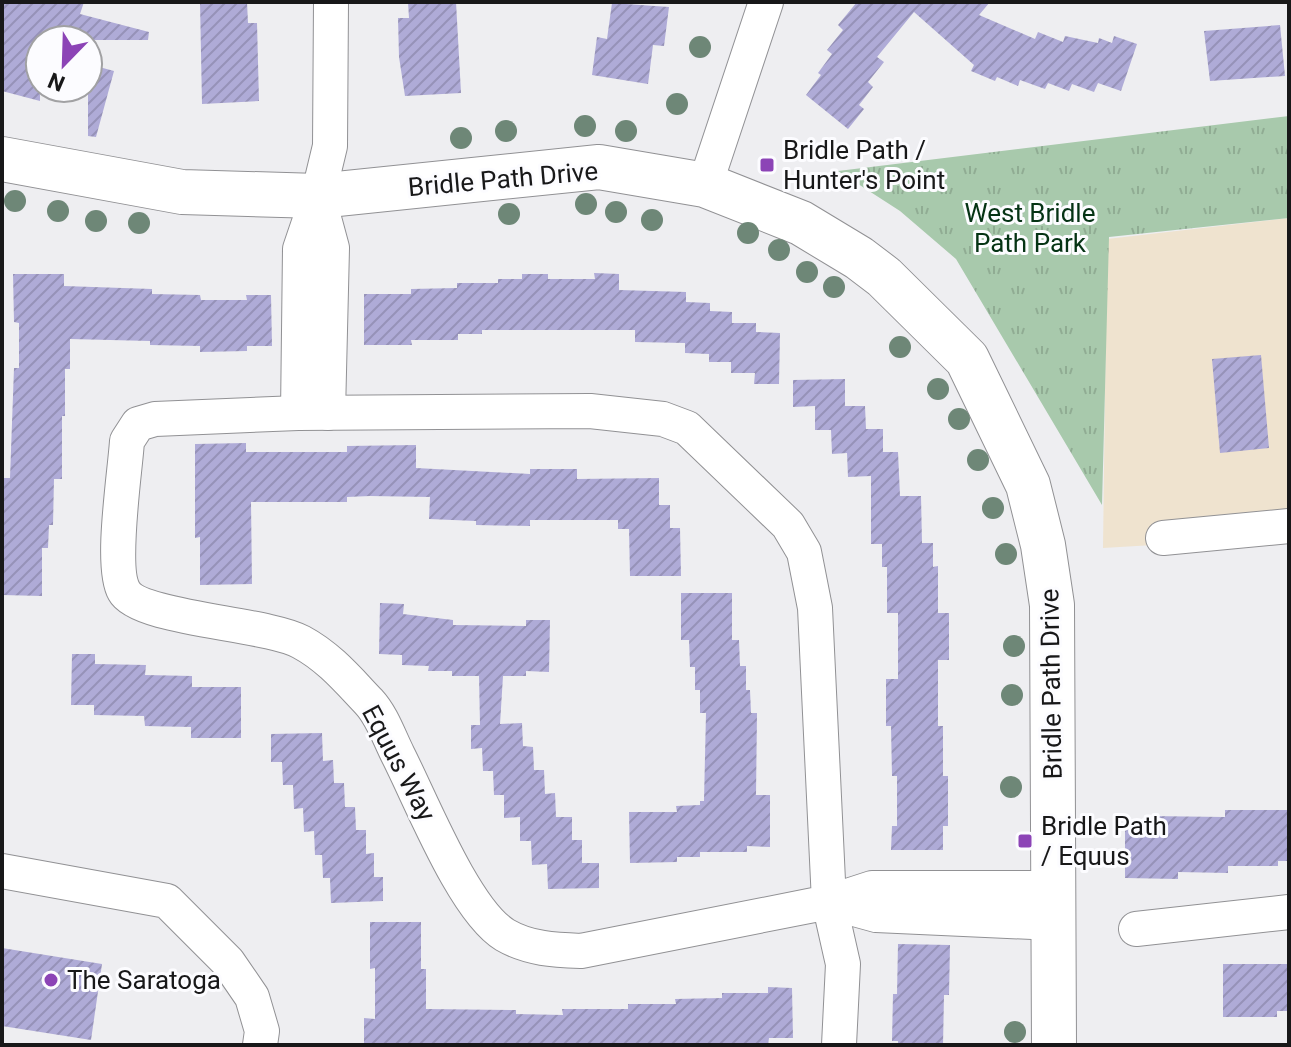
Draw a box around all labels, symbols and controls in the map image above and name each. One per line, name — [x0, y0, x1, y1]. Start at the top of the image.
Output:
north arrow — [24, 24, 104, 104]
text: N — [44, 67, 68, 96]
place label: Bridle Path / Hunter's Point — [783, 135, 945, 195]
street label: Bridle Path Drive — [407, 156, 599, 202]
marker: Bridle Path / Hunter's Point — [758, 156, 776, 174]
park label: West Bridle Path Park — [965, 198, 1095, 258]
street label: Bridle Path Drive — [1034, 588, 1068, 780]
street label: Equus Way — [356, 700, 442, 826]
place label: Bridle Path / Equus — [1041, 811, 1167, 871]
marker: Bridle Path / Equus — [1016, 832, 1034, 850]
place label: The Saratoga — [67, 965, 221, 995]
marker: The Saratoga — [42, 971, 60, 989]

